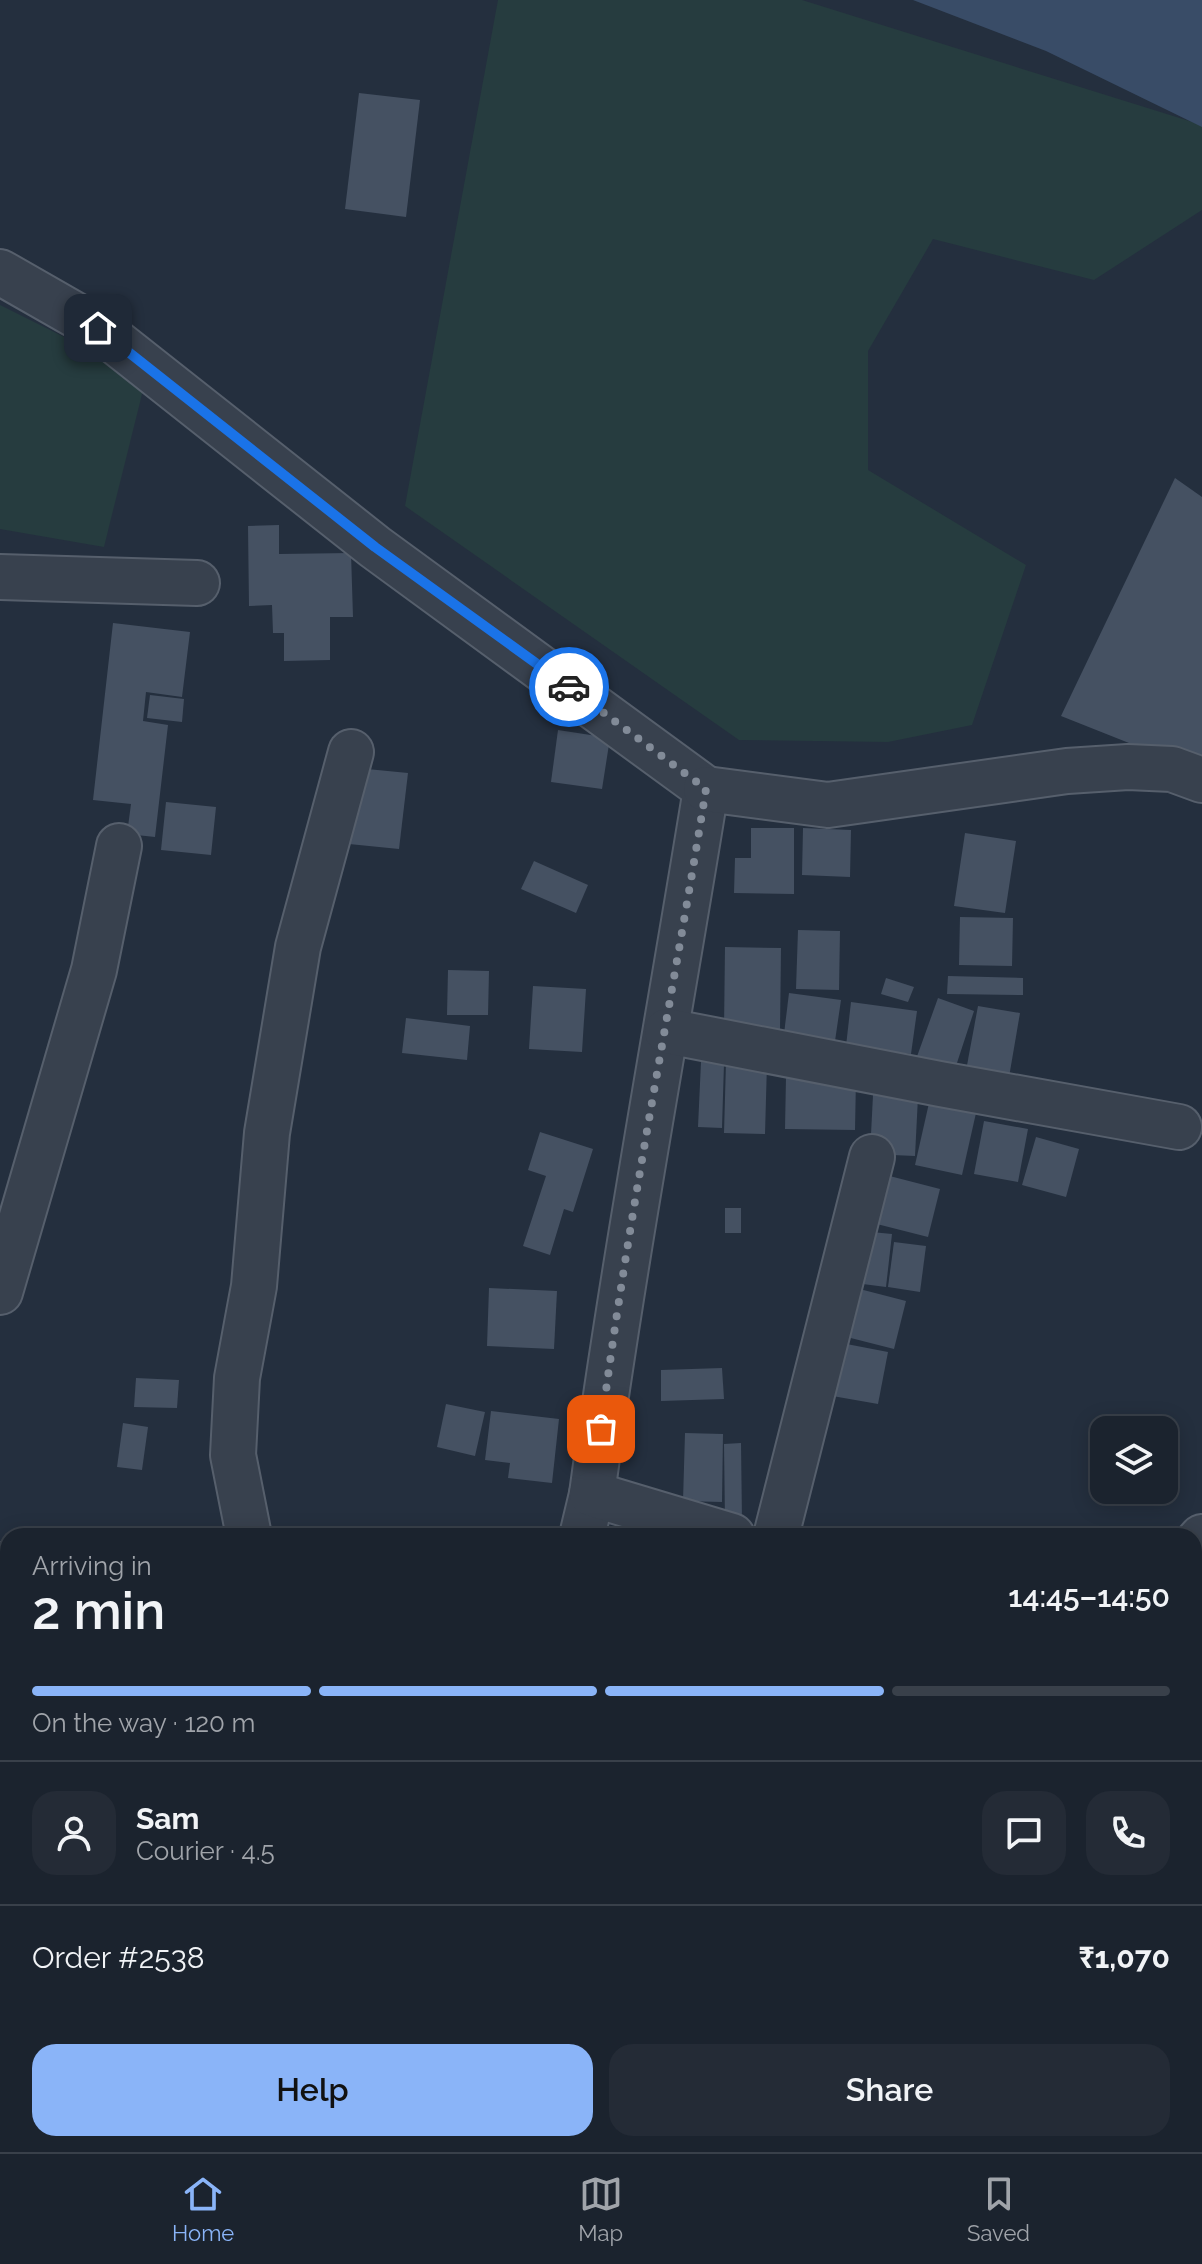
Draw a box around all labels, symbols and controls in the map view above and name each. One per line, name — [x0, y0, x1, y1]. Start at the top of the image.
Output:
pin — [64, 294, 132, 362]
icon: home — [76, 306, 120, 350]
courier — [529, 647, 609, 727]
icon: car — [547, 665, 591, 709]
pin — [567, 1395, 635, 1463]
icon: bag — [579, 1407, 623, 1451]
map controls — [1090, 1416, 1178, 1504]
button: layers — [1090, 1416, 1178, 1504]
text: Arriving in — [32, 1551, 152, 1581]
text: 14:45–14:50 — [1008, 1579, 1170, 1614]
text: 2 min — [32, 1580, 165, 1641]
text: On the way · 120 m — [32, 1708, 256, 1738]
button: person — [32, 1791, 116, 1875]
button: chat — [982, 1791, 1066, 1875]
button: phone — [1086, 1791, 1170, 1875]
text: Sam — [136, 1801, 199, 1836]
text: Courier · 4.5 — [136, 1836, 275, 1866]
text: Order #2538 — [32, 1940, 204, 1975]
text: ₹1,070 — [1079, 1940, 1170, 1975]
button: Help — [32, 2044, 593, 2136]
button: Share — [609, 2044, 1170, 2136]
tab: Home — [172, 2172, 234, 2246]
tab: Map — [578, 2172, 623, 2246]
tab: Saved — [967, 2172, 1030, 2246]

